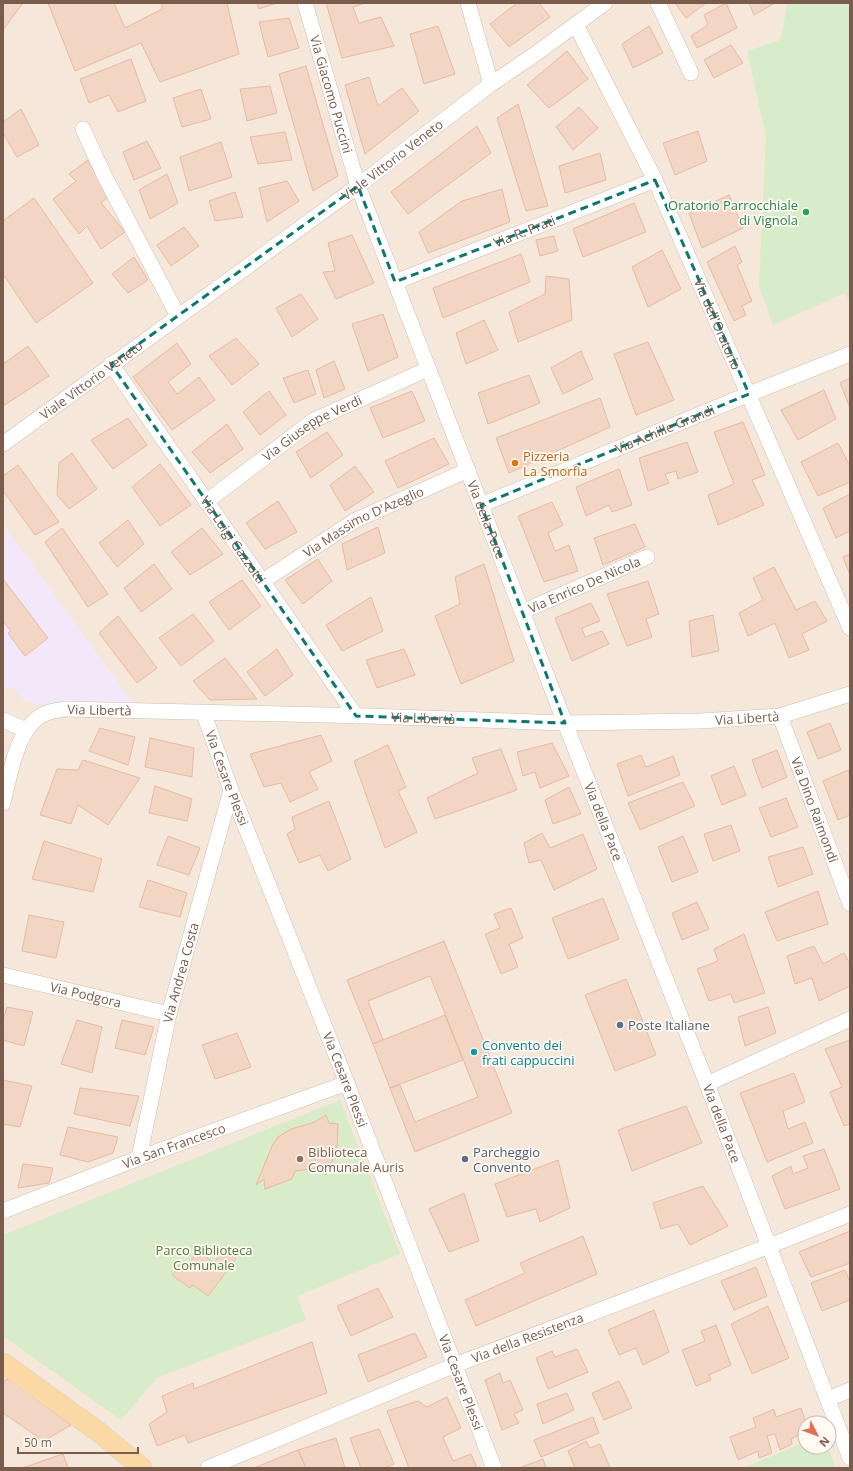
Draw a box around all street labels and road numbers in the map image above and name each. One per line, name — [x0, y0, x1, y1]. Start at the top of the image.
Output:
street label: Via Giacomo Puccini — [306, 33, 357, 155]
street label: Viale Vittorio Veneto — [338, 115, 447, 204]
street label: Via R. Prati — [491, 211, 558, 251]
street label: Via dell'Oratorio — [690, 275, 746, 373]
street label: Viale Vittorio Veneto — [36, 336, 146, 423]
street label: Via Giuseppe Verdi — [259, 391, 365, 465]
street label: Via Achille Grandi — [612, 400, 717, 457]
street label: Via della Pace — [463, 478, 510, 561]
street label: Via Massimo D'Azeglio — [299, 482, 427, 561]
street label: Via Luigi Gazzotti — [197, 492, 270, 587]
street label: Via Enrico De Nicola — [525, 552, 643, 617]
street label: Via Libertà — [67, 700, 132, 720]
street label: Via Libertà — [715, 707, 780, 729]
street label: Via Libertà — [391, 708, 456, 728]
street label: Via Cesare Plessi — [201, 728, 253, 828]
street label: Via Dino Raimondi — [787, 754, 843, 865]
street label: Via della Pace — [580, 780, 627, 863]
street label: Via Andrea Costa — [158, 920, 203, 1024]
street label: Via Podgora — [48, 977, 123, 1012]
street label: Via Cesare Plessi — [319, 1029, 372, 1130]
street label: Via della Pace — [699, 1081, 745, 1165]
street label: Via San Francesco — [120, 1119, 228, 1173]
street label: Via della Resistenza — [469, 1308, 586, 1367]
street label: Via Cesare Plessi — [435, 1332, 488, 1432]

